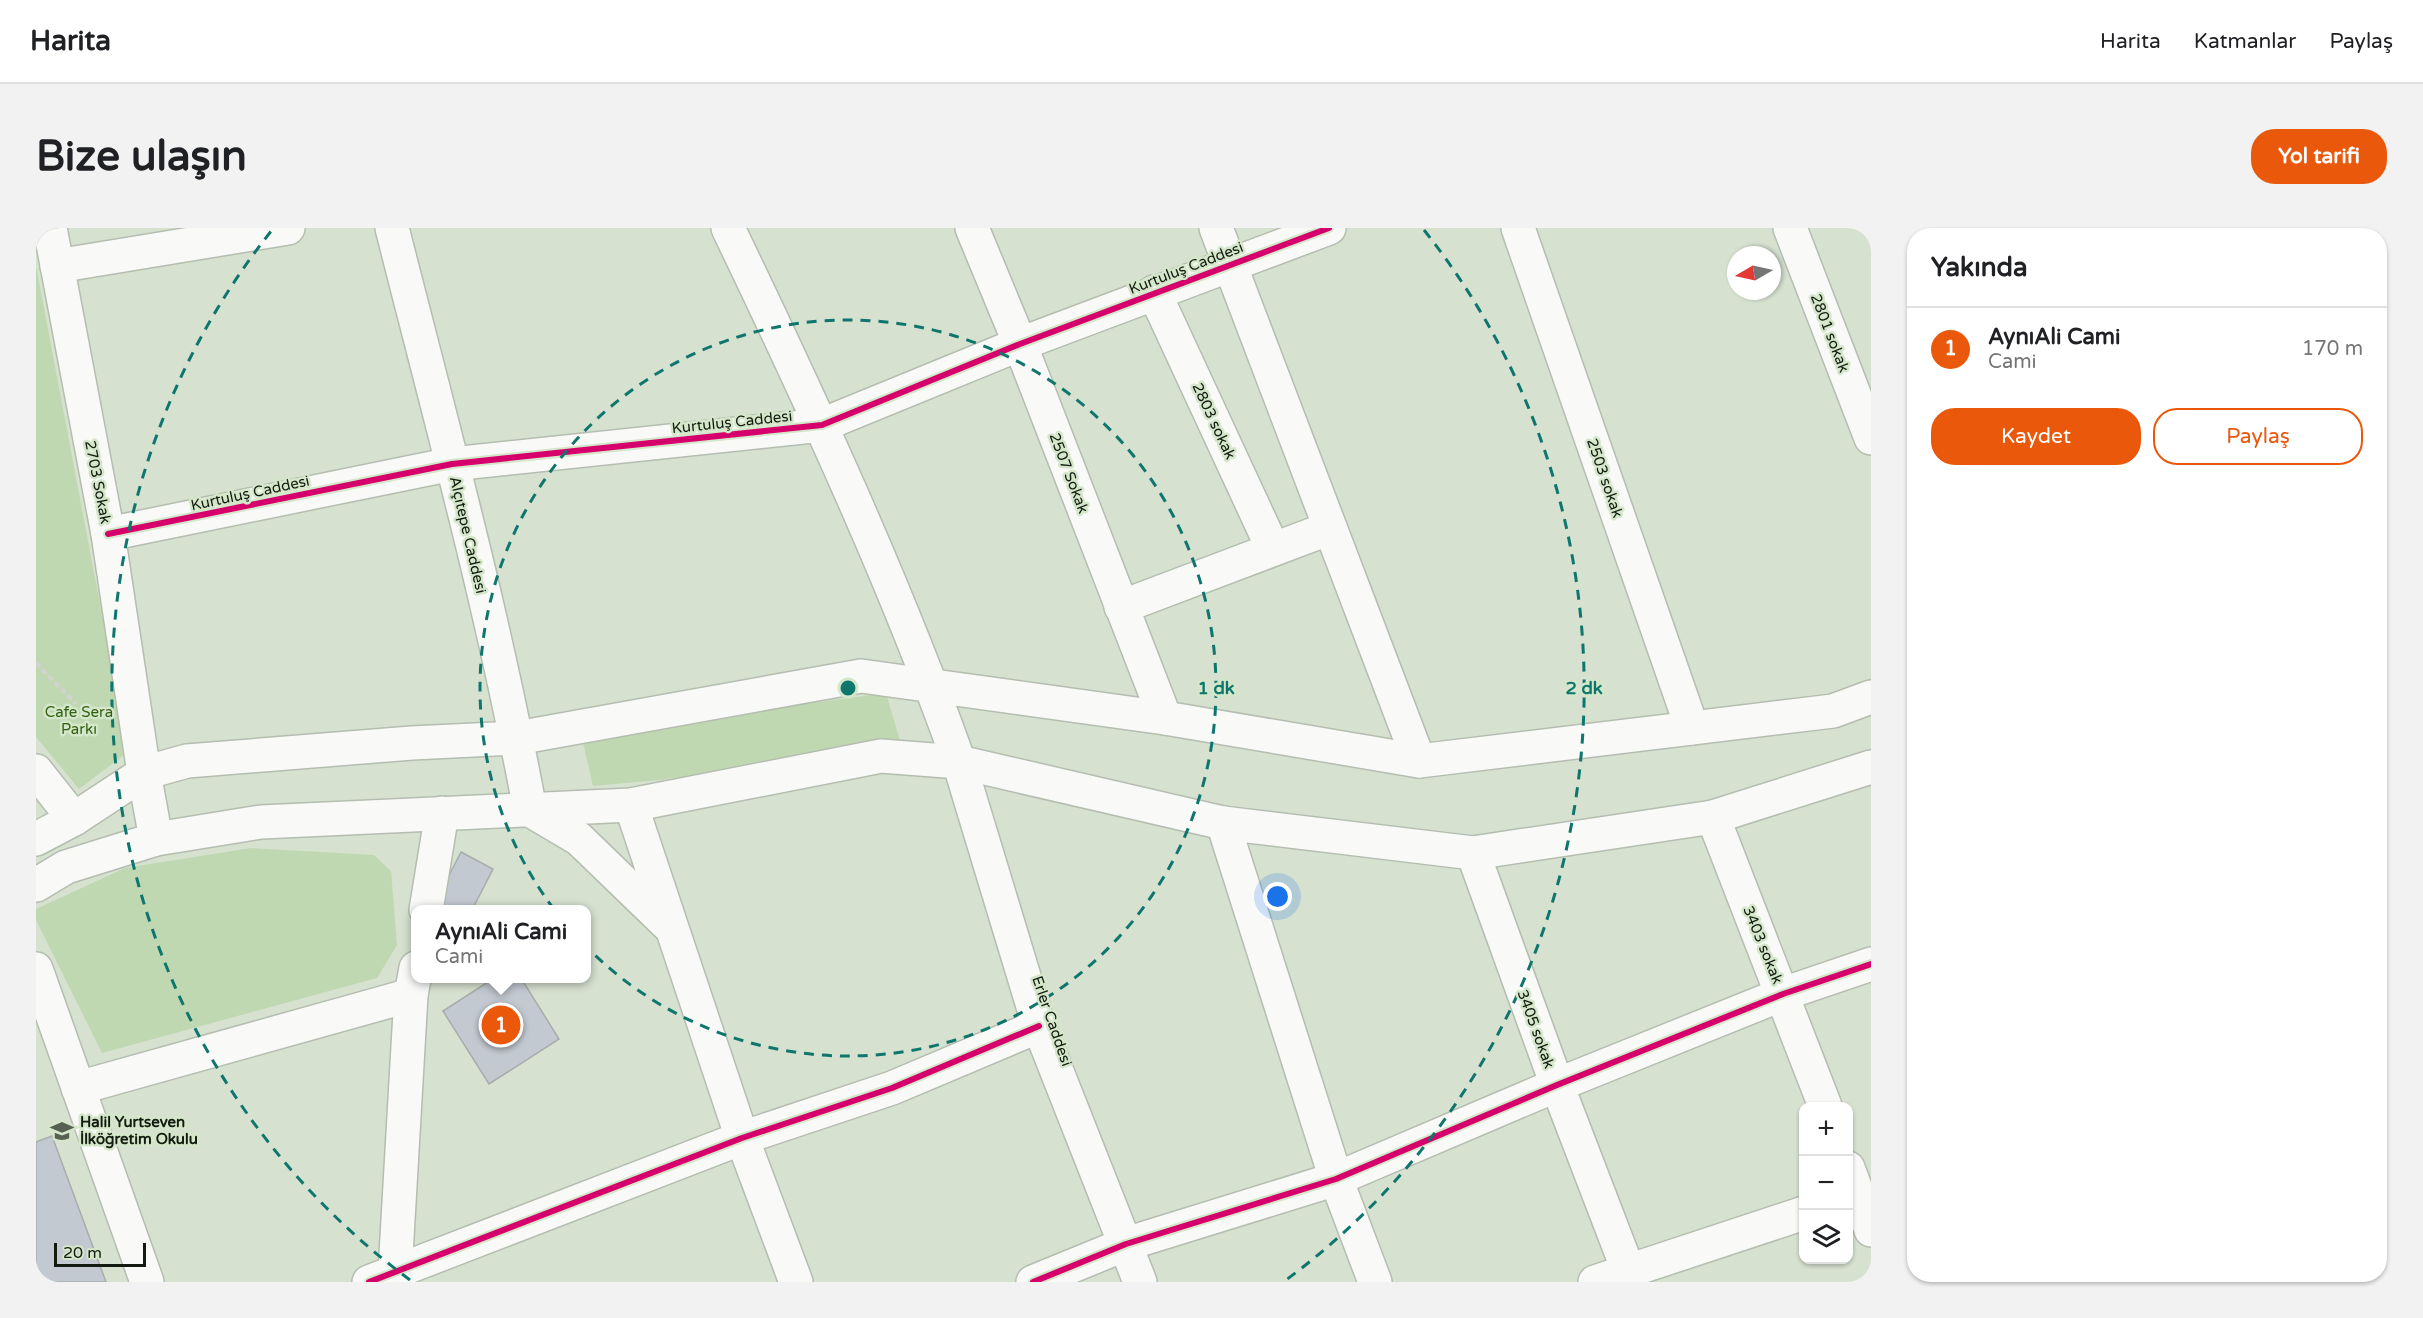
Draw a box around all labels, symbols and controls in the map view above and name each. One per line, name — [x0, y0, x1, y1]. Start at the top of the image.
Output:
text: Harita — [30, 24, 111, 58]
text: Harita — [2100, 29, 2161, 54]
text: Katmanlar — [2194, 29, 2296, 54]
text: Paylaş — [2329, 29, 2393, 54]
button: Yol tarifi — [2251, 129, 2387, 184]
text: Bize ulaşın — [36, 131, 247, 182]
street label: Kurtuluş Caddesi — [1126, 238, 1246, 298]
north arrow — [1727, 246, 1781, 300]
text: Yakında — [1931, 252, 2028, 283]
street label: 2801 sokak — [1807, 291, 1853, 375]
text: AynıAli Cami — [1988, 324, 2120, 350]
text: 1 — [1944, 337, 1957, 361]
text: 170 m — [2302, 337, 2363, 361]
text: Cami — [1988, 350, 2036, 374]
street label: 2803 sokak — [1188, 380, 1240, 462]
street label: Kurtuluş Caddesi — [671, 407, 793, 437]
button: Kaydet — [1931, 408, 2141, 465]
button: Paylaş — [2153, 408, 2363, 465]
street label: 2507 Sokak — [1045, 430, 1093, 516]
street label: 2503 sokak — [1583, 436, 1627, 520]
street label: 2703 Sokak — [81, 439, 115, 525]
street label: Kurtuluş Caddesi — [189, 472, 311, 514]
street label: Alçıtepe Caddesi — [446, 475, 490, 595]
text: 1 dk — [1197, 677, 1235, 699]
text: 2 dk — [1565, 677, 1603, 699]
centre of rings — [838, 678, 858, 698]
park label: Cafe Sera Parkı — [45, 703, 113, 738]
your location — [1263, 882, 1292, 911]
street label: 3403 sokak — [1739, 903, 1787, 987]
popup — [411, 905, 591, 983]
text: AynıAli Cami — [435, 919, 567, 945]
text: Cami — [435, 945, 483, 969]
street label: Erler Caddesi — [1028, 973, 1076, 1069]
street label: 3405 sokak — [1513, 987, 1559, 1071]
pin: 1 — [482, 1002, 520, 1048]
map controls — [1799, 1102, 1853, 1264]
button: + — [1799, 1102, 1853, 1156]
place label: Halil Yurtseven İlköğretim Okulu — [80, 1113, 198, 1149]
school or university icon: Halil Yurtseven İlköğretim Okulu — [49, 1118, 75, 1144]
button: − — [1799, 1156, 1853, 1210]
button: layers — [1799, 1210, 1853, 1264]
scale bar — [54, 1240, 146, 1268]
text: 20 m — [63, 1243, 102, 1263]

